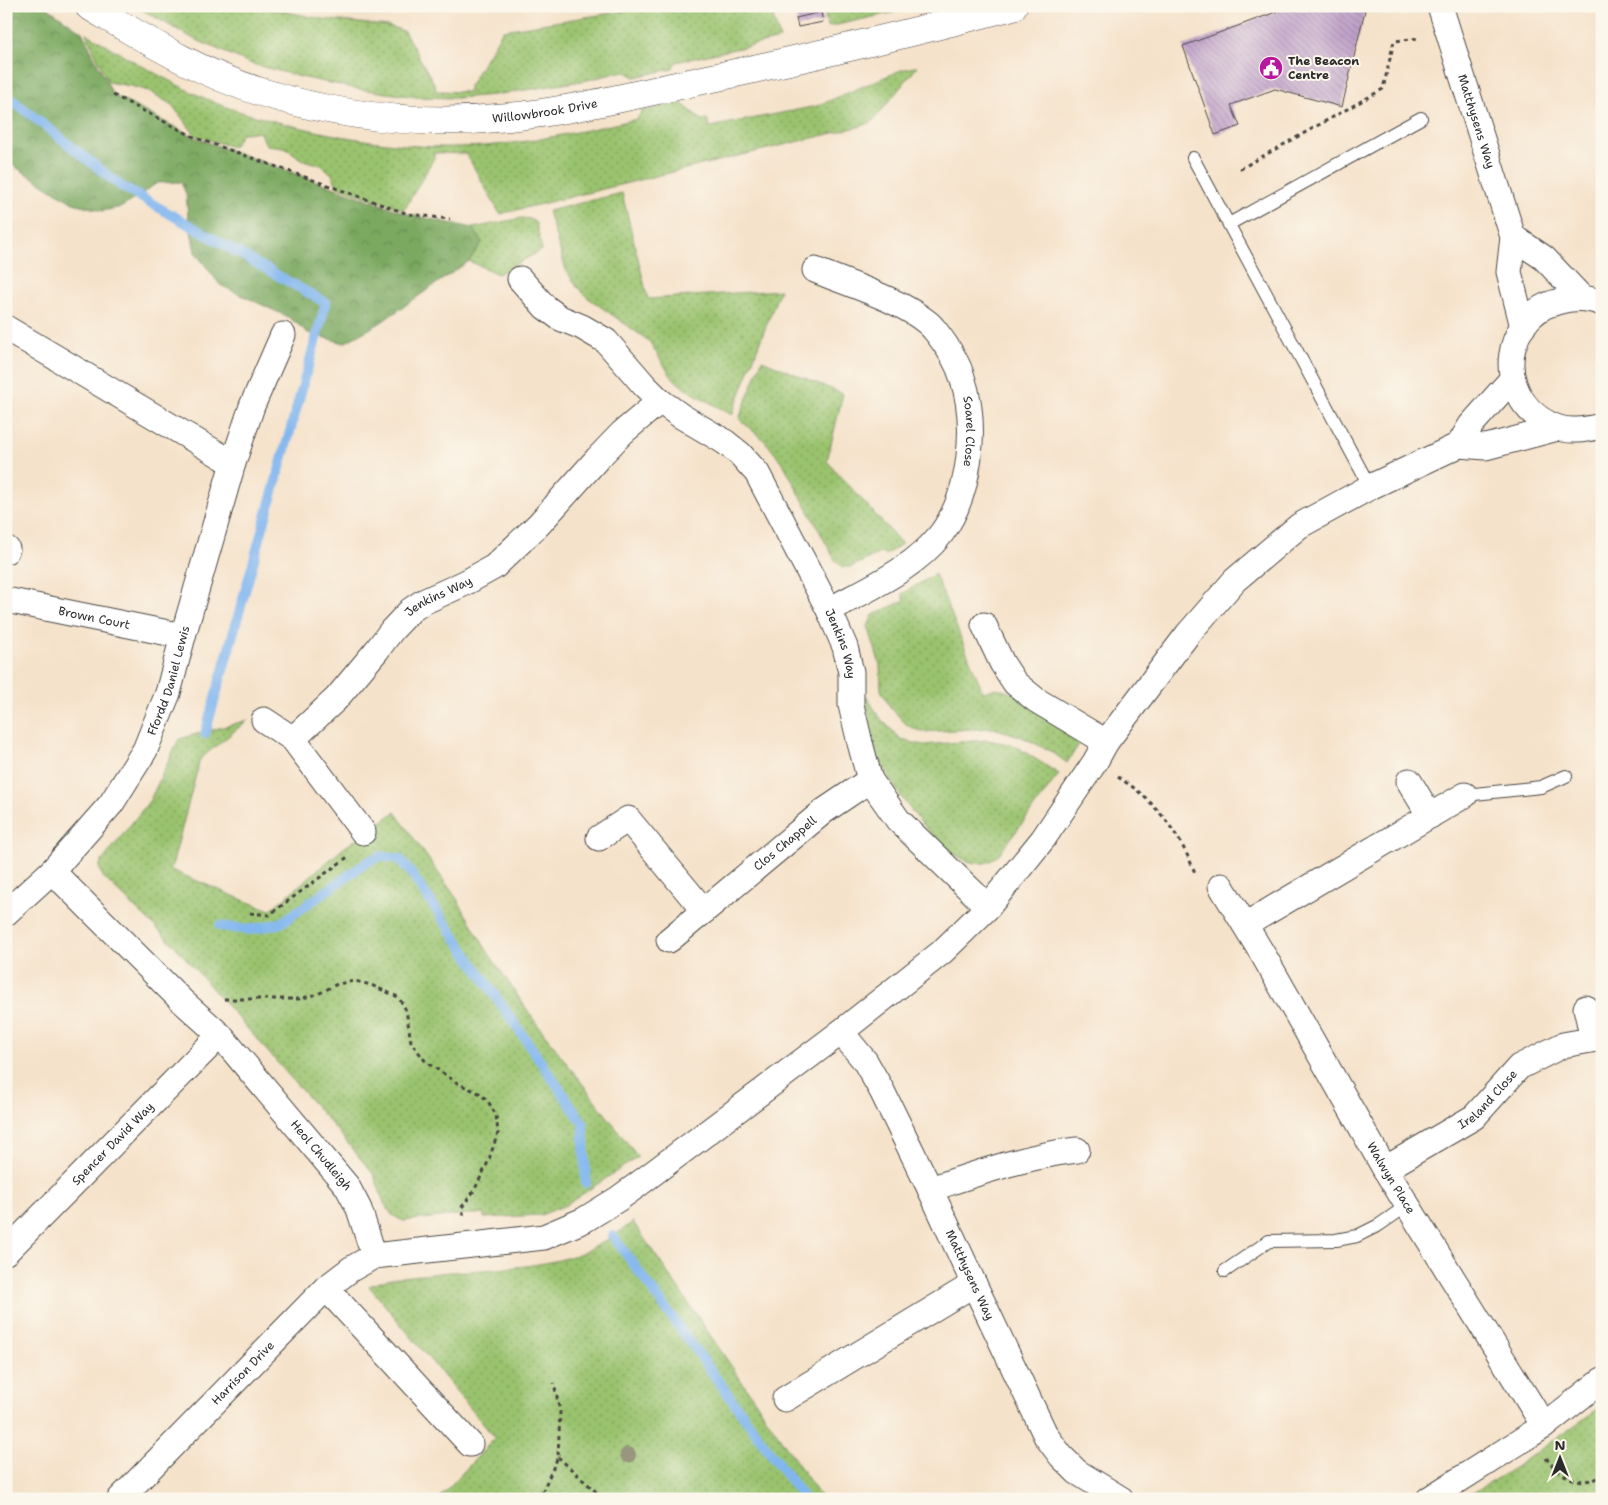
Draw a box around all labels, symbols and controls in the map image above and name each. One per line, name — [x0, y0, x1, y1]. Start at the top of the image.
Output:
place label: The Beacon Centre — [1288, 53, 1359, 83]
public building icon: The Beacon Centre — [1258, 55, 1284, 81]
street label: Matthysens Way — [1454, 72, 1499, 171]
street label: Willowbrook Drive — [491, 95, 599, 127]
street label: Soarel Close — [959, 395, 978, 468]
street label: Jenkins Way — [401, 573, 475, 620]
street label: Brown Court — [57, 603, 131, 633]
street label: Jenkins Way — [821, 606, 859, 679]
street label: Ffordd Daniel Lewis — [144, 624, 194, 738]
street label: Clos Chappell — [750, 812, 820, 874]
street label: Ireland Close — [1455, 1066, 1521, 1133]
street label: Spencer David Way — [68, 1099, 157, 1189]
street label: Heol Chudleigh — [287, 1117, 355, 1194]
street label: Walwyn Place — [1363, 1139, 1419, 1217]
street label: Matthysens Way — [942, 1227, 998, 1323]
street label: Harrison Drive — [208, 1337, 278, 1409]
north arrow — [1536, 1432, 1586, 1482]
text: N — [1554, 1436, 1566, 1454]

